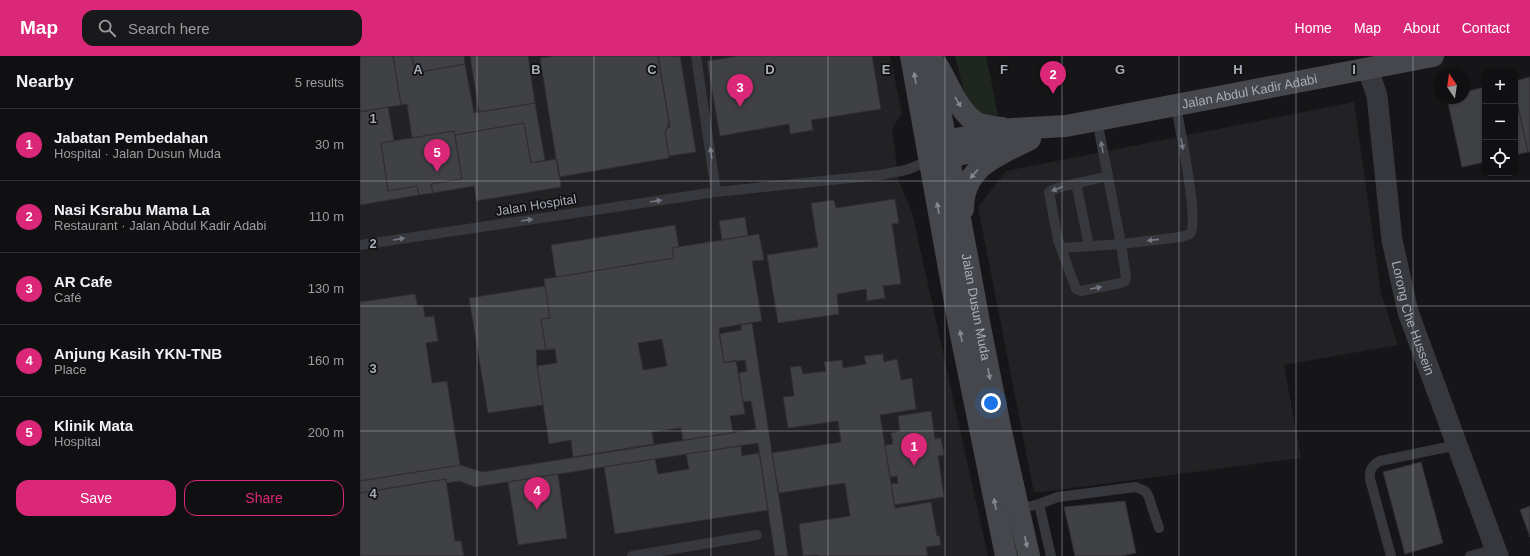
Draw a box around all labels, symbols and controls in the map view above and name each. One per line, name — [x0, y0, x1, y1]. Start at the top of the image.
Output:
search box — [82, 10, 362, 46]
text: Map — [20, 17, 58, 38]
icon: search — [96, 17, 118, 39]
text: Search here — [128, 20, 210, 37]
text: Home — [1295, 20, 1332, 36]
text: Map — [1354, 20, 1381, 36]
text: About — [1403, 20, 1440, 36]
text: Contact — [1462, 20, 1510, 36]
pin: 2 — [1040, 61, 1066, 94]
text: A — [413, 62, 423, 77]
text: B — [531, 62, 541, 77]
text: C — [647, 62, 657, 77]
text: D — [765, 62, 775, 77]
text: E — [882, 62, 891, 77]
text: F — [1000, 62, 1008, 77]
text: G — [1115, 62, 1125, 77]
text: H — [1233, 62, 1243, 77]
text: I — [1352, 62, 1356, 77]
north arrow — [1434, 68, 1470, 104]
map controls — [1482, 68, 1518, 176]
button: + — [1482, 68, 1518, 104]
street label: Jalan Abdul Kadir Adabi — [1180, 71, 1318, 111]
text: Nearby — [16, 72, 74, 91]
one-way arrow — [911, 72, 917, 85]
pin: 3 — [727, 74, 753, 107]
text: 5 results — [295, 75, 344, 90]
one-way arrow — [955, 96, 962, 108]
button: − — [1482, 104, 1518, 140]
text: 1 — [369, 111, 377, 126]
text: Jabatan Pembedahan — [54, 129, 208, 146]
text: 1 — [25, 137, 33, 152]
text: 30 m — [315, 137, 344, 152]
one-way arrow — [1180, 138, 1186, 150]
pin: 5 — [424, 139, 450, 172]
button: locate — [1482, 140, 1518, 176]
one-way arrow — [1099, 141, 1105, 153]
text: Hospital · Jalan Dusun Muda — [54, 146, 221, 161]
one-way arrow — [707, 147, 713, 159]
one-way arrow — [970, 169, 979, 180]
one-way arrow — [1050, 187, 1062, 193]
street label: Jalan Hospital — [495, 191, 578, 219]
one-way arrow — [650, 198, 662, 204]
text: Nasi Ksrabu Mama La — [54, 201, 210, 218]
one-way arrow — [934, 201, 940, 214]
text: 2 — [25, 209, 33, 224]
text: 110 m — [309, 209, 344, 224]
one-way arrow — [521, 217, 533, 223]
text: Restaurant · Jalan Abdul Kadir Adabi — [54, 218, 266, 233]
text: 2 — [369, 236, 377, 251]
one-way arrow — [392, 236, 405, 242]
one-way arrow — [1147, 237, 1159, 244]
street label: Jalan Dusun Muda — [959, 252, 994, 362]
street label: Lorong Che Hussein — [1389, 259, 1438, 377]
text: AR Cafe — [54, 273, 112, 290]
text: 3 — [25, 281, 33, 296]
text: 130 m — [308, 281, 344, 296]
one-way arrow — [1089, 285, 1102, 291]
text: Café — [54, 290, 81, 305]
one-way arrow — [957, 329, 963, 342]
text: Anjung Kasih YKN-TNB — [54, 345, 222, 362]
text: 4 — [25, 353, 33, 368]
text: 160 m — [308, 353, 344, 368]
text: 3 — [369, 361, 377, 376]
text: Place — [54, 362, 87, 377]
one-way arrow — [987, 368, 993, 380]
your location — [981, 393, 1001, 413]
text: Klinik Mata — [54, 417, 133, 434]
text: 5 — [25, 425, 33, 440]
text: 200 m — [308, 425, 344, 440]
pin: 1 — [901, 433, 927, 466]
text: Hospital — [54, 434, 101, 449]
pin: 4 — [524, 477, 550, 510]
button: Save — [16, 480, 176, 516]
button: Share — [184, 480, 344, 516]
text: 4 — [369, 486, 377, 501]
one-way arrow — [991, 498, 997, 510]
one-way arrow — [1023, 536, 1029, 548]

